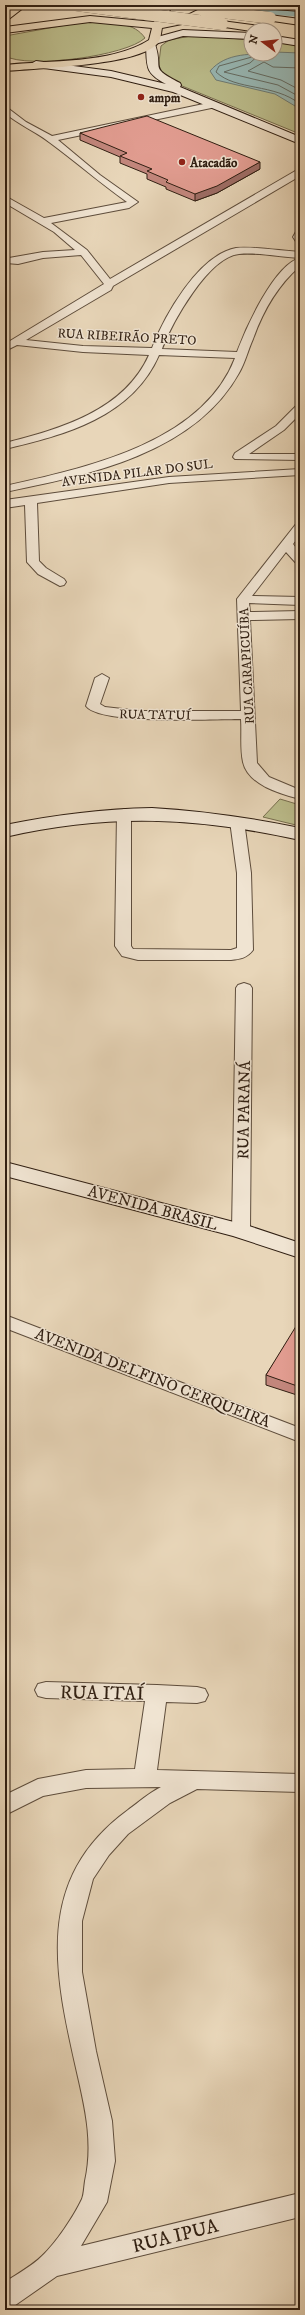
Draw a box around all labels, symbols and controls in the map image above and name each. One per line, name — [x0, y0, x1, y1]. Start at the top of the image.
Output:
north arrow — [243, 22, 283, 62]
text: N — [246, 33, 262, 46]
place label: ampm — [149, 90, 181, 107]
marker: ampm — [136, 92, 146, 102]
place label: Atacadão — [189, 155, 238, 171]
marker: Atacadão — [177, 157, 187, 167]
street label: RUA RIBEIRÃO PRETO — [57, 324, 197, 349]
street label: AVENIDA PILAR DO SUL — [61, 456, 214, 490]
street label: RUA CARAPICUÍBA — [236, 607, 258, 724]
street label: RUA TATUÍ — [119, 706, 192, 724]
street label: RUA PARANÁ — [233, 1060, 255, 1160]
street label: AVENIDA BRASIL — [86, 1181, 220, 1235]
street label: AVENIDA DELFINO CERQUEIRA — [32, 1324, 274, 1432]
street label: RUA ITAÍ — [60, 1679, 146, 1706]
street label: RUA IPUA — [130, 2214, 222, 2258]

